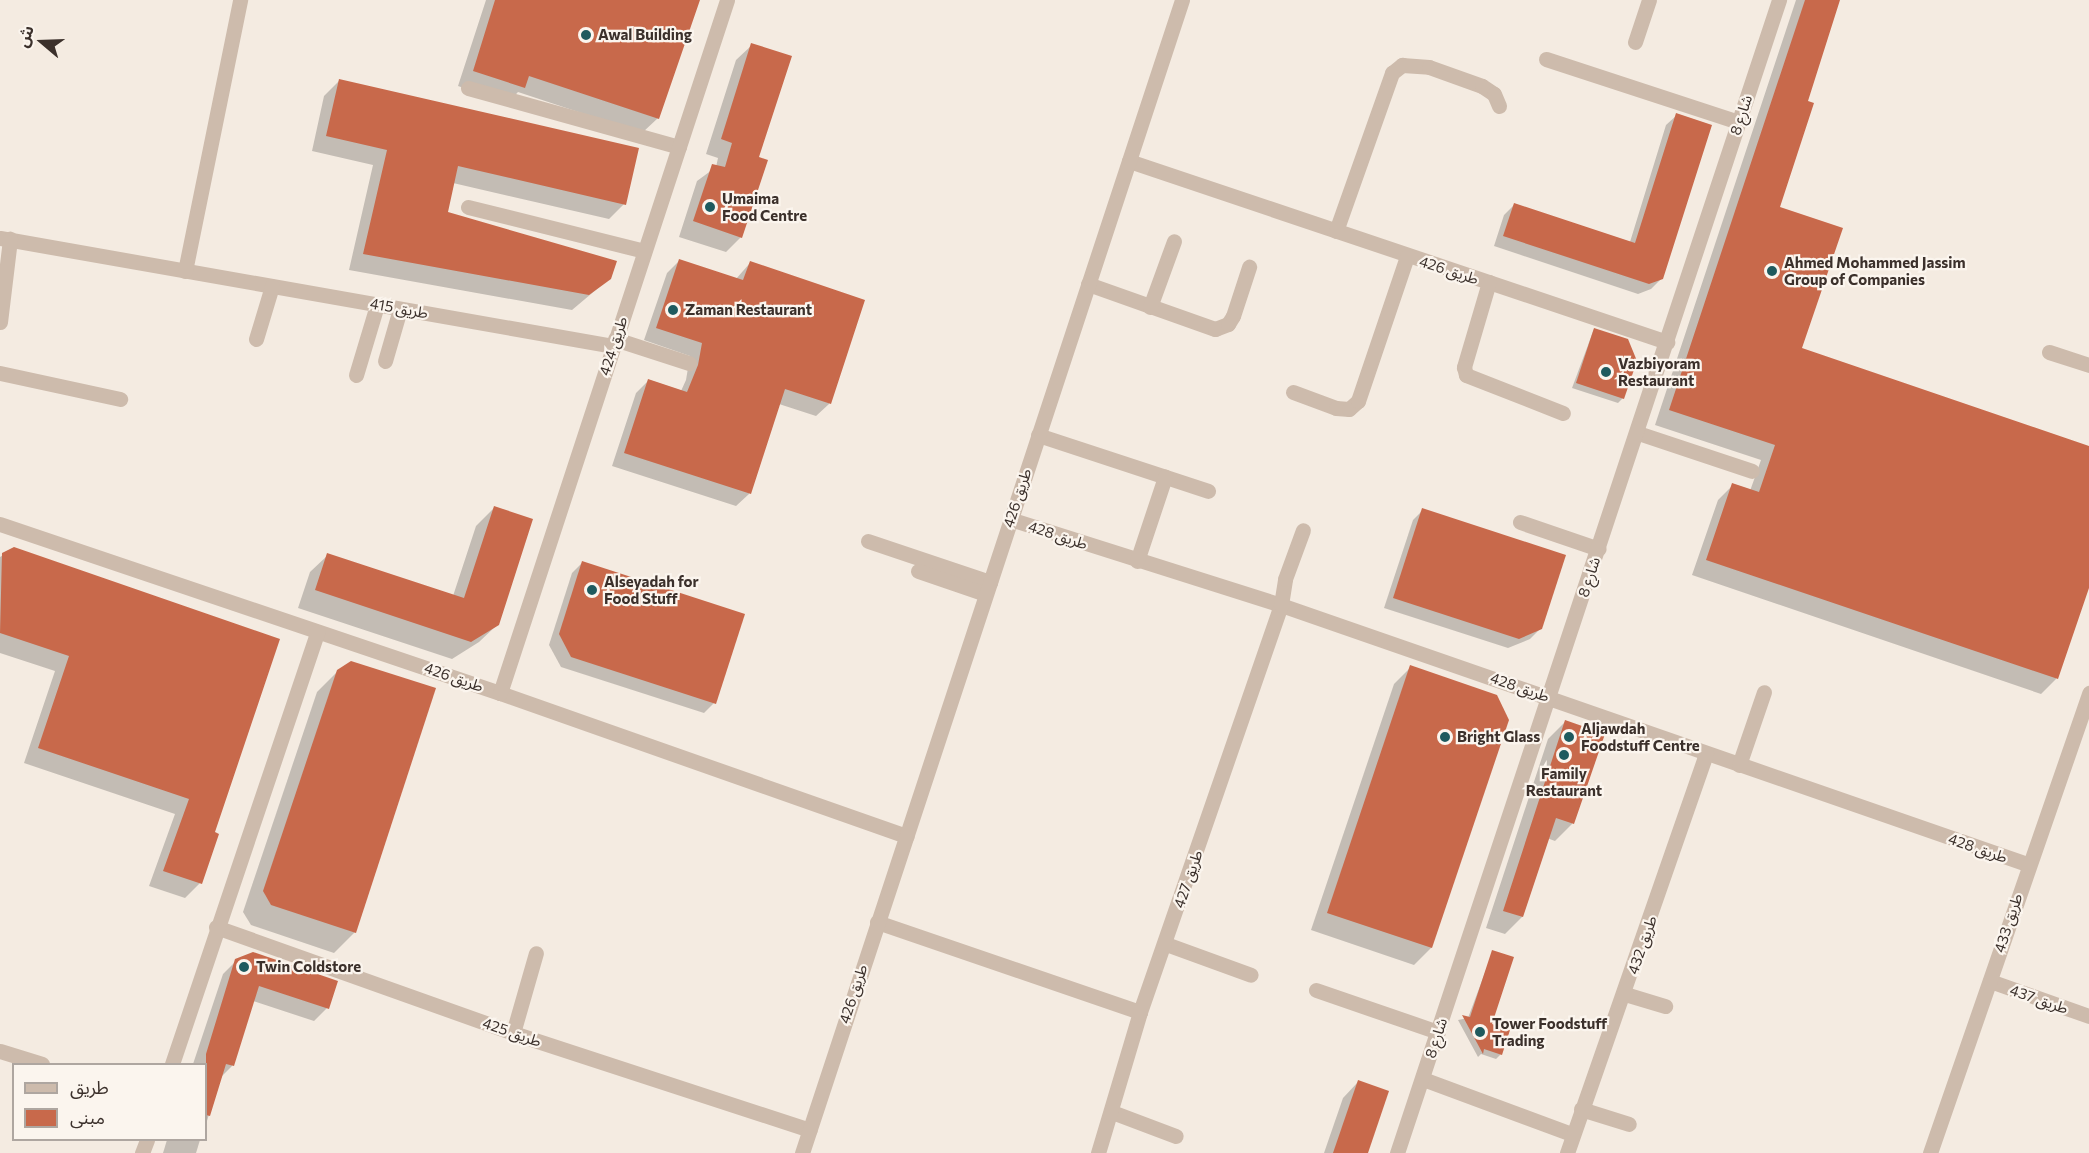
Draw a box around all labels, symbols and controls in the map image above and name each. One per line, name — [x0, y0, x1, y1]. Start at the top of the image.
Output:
north arrow — [12, 12, 72, 72]
text: ش — [12, 23, 37, 49]
place label: Awal Building — [598, 26, 692, 44]
marker: Awal Building — [579, 28, 593, 42]
street label: شارع 8 — [1726, 93, 1756, 137]
place label: Umaima Food Centre — [722, 189, 807, 224]
marker: Umaima Food Centre — [703, 200, 717, 214]
street label: طريق 426 — [1417, 252, 1481, 288]
place label: Ahmed Mohammed Jassim Group of Companies — [1784, 253, 1966, 288]
marker: Ahmed Mohammed Jassim Group of Companies — [1765, 264, 1779, 278]
street label: طريق 415 — [369, 294, 429, 322]
place label: Zaman Restaurant — [685, 301, 812, 319]
marker: Zaman Restaurant — [666, 303, 680, 317]
street label: طريق 424 — [595, 314, 631, 378]
place label: Vazbiyoram Restaurant — [1618, 354, 1700, 389]
marker: Vazbiyoram Restaurant — [1599, 365, 1613, 379]
street label: طريق 426 — [999, 466, 1035, 530]
street label: طريق 428 — [1026, 517, 1090, 553]
street label: شارع 8 — [1574, 555, 1604, 599]
place label: Alseyadah for Food Stuff — [604, 572, 699, 607]
marker: Alseyadah for Food Stuff — [585, 583, 599, 597]
street label: طريق 426 — [422, 659, 486, 695]
street label: طريق 428 — [1488, 669, 1552, 705]
place label: Aljawdah Foodstuff Centre — [1581, 719, 1700, 754]
place label: Bright Glass — [1457, 728, 1540, 746]
marker: Bright Glass — [1438, 730, 1452, 744]
marker: Aljawdah Foodstuff Centre — [1562, 730, 1576, 744]
marker: Family Restaurant — [1557, 748, 1571, 762]
place label: Family Restaurant — [1526, 764, 1602, 799]
street label: طريق 428 — [1946, 830, 2010, 866]
street label: طريق 427 — [1170, 848, 1206, 910]
street label: طريق 433 — [1990, 891, 2026, 955]
street label: طريق 432 — [1624, 913, 1660, 977]
place label: Twin Coldstore — [256, 958, 361, 976]
marker: Twin Coldstore — [237, 960, 251, 974]
street label: طريق 426 — [835, 962, 871, 1026]
street label: طريق 437 — [2007, 981, 2071, 1017]
street label: طريق 425 — [480, 1014, 544, 1050]
place label: Tower Foodstuff Trading — [1492, 1014, 1607, 1049]
street label: شارع 8 — [1421, 1016, 1451, 1060]
marker: Tower Foodstuff Trading — [1473, 1025, 1487, 1039]
legend — [12, 1063, 207, 1141]
text: طريق — [70, 1076, 109, 1098]
text: مبنى — [70, 1106, 105, 1128]

